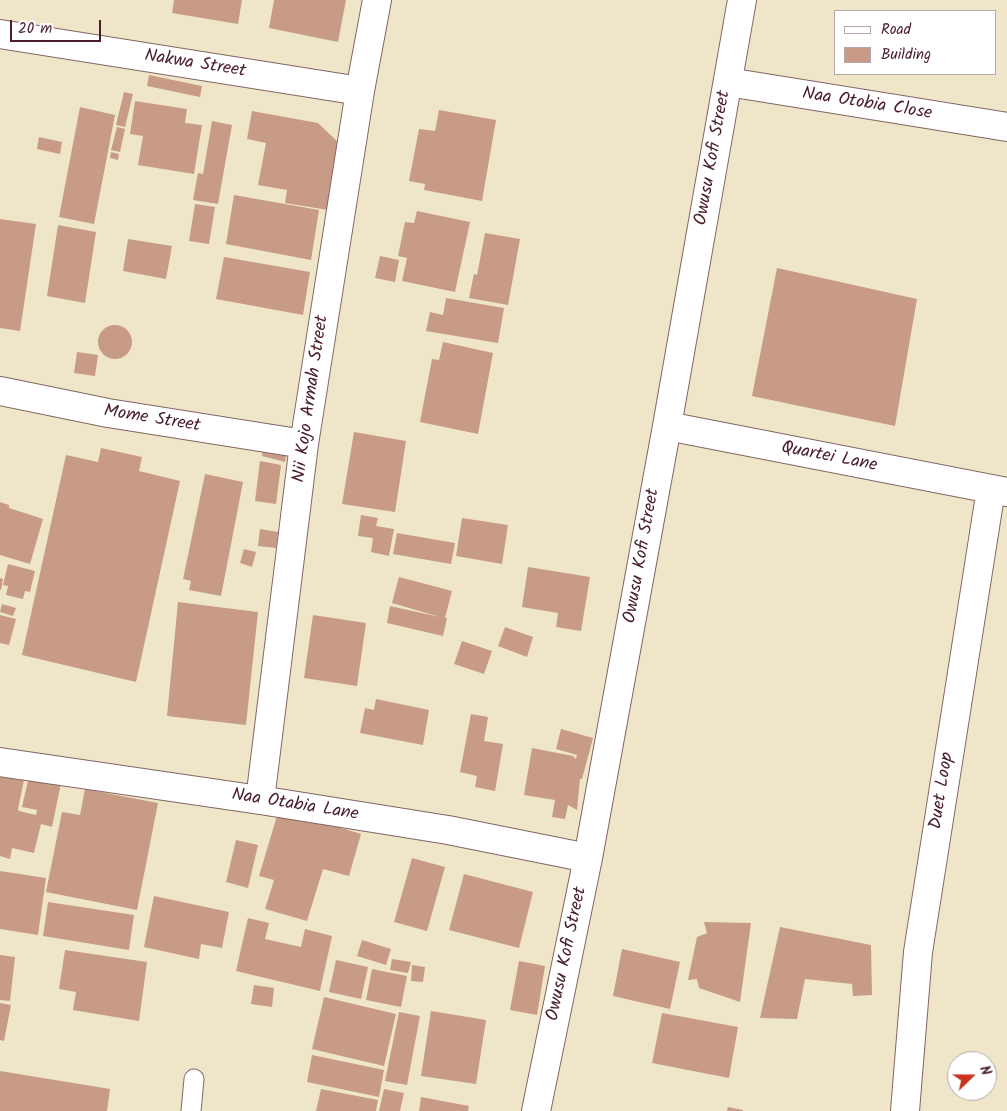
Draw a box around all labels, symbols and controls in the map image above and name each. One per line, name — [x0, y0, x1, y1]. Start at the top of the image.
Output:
scale bar — [12, 10, 104, 42]
legend — [834, 10, 997, 75]
text: 20 m — [18, 17, 52, 41]
text: Road — [881, 18, 911, 42]
text: Building — [881, 43, 931, 67]
street label: Nakwa Street — [143, 46, 247, 84]
street label: Naa Otobia Close — [801, 84, 933, 126]
street label: Owusu Kofi Street — [692, 89, 736, 227]
street label: Nii Kojo Armah Street — [290, 314, 334, 484]
street label: Mome Street — [102, 402, 202, 438]
street label: Quartei Lane — [779, 438, 879, 478]
street label: Owusu Kofi Street — [621, 487, 665, 625]
street label: Duet Loop — [926, 751, 960, 831]
street label: Naa Otabia Lane — [230, 785, 360, 827]
street label: Owusu Kofi Street — [543, 885, 593, 1023]
north arrow — [947, 1051, 997, 1101]
text: N — [973, 1063, 997, 1079]

